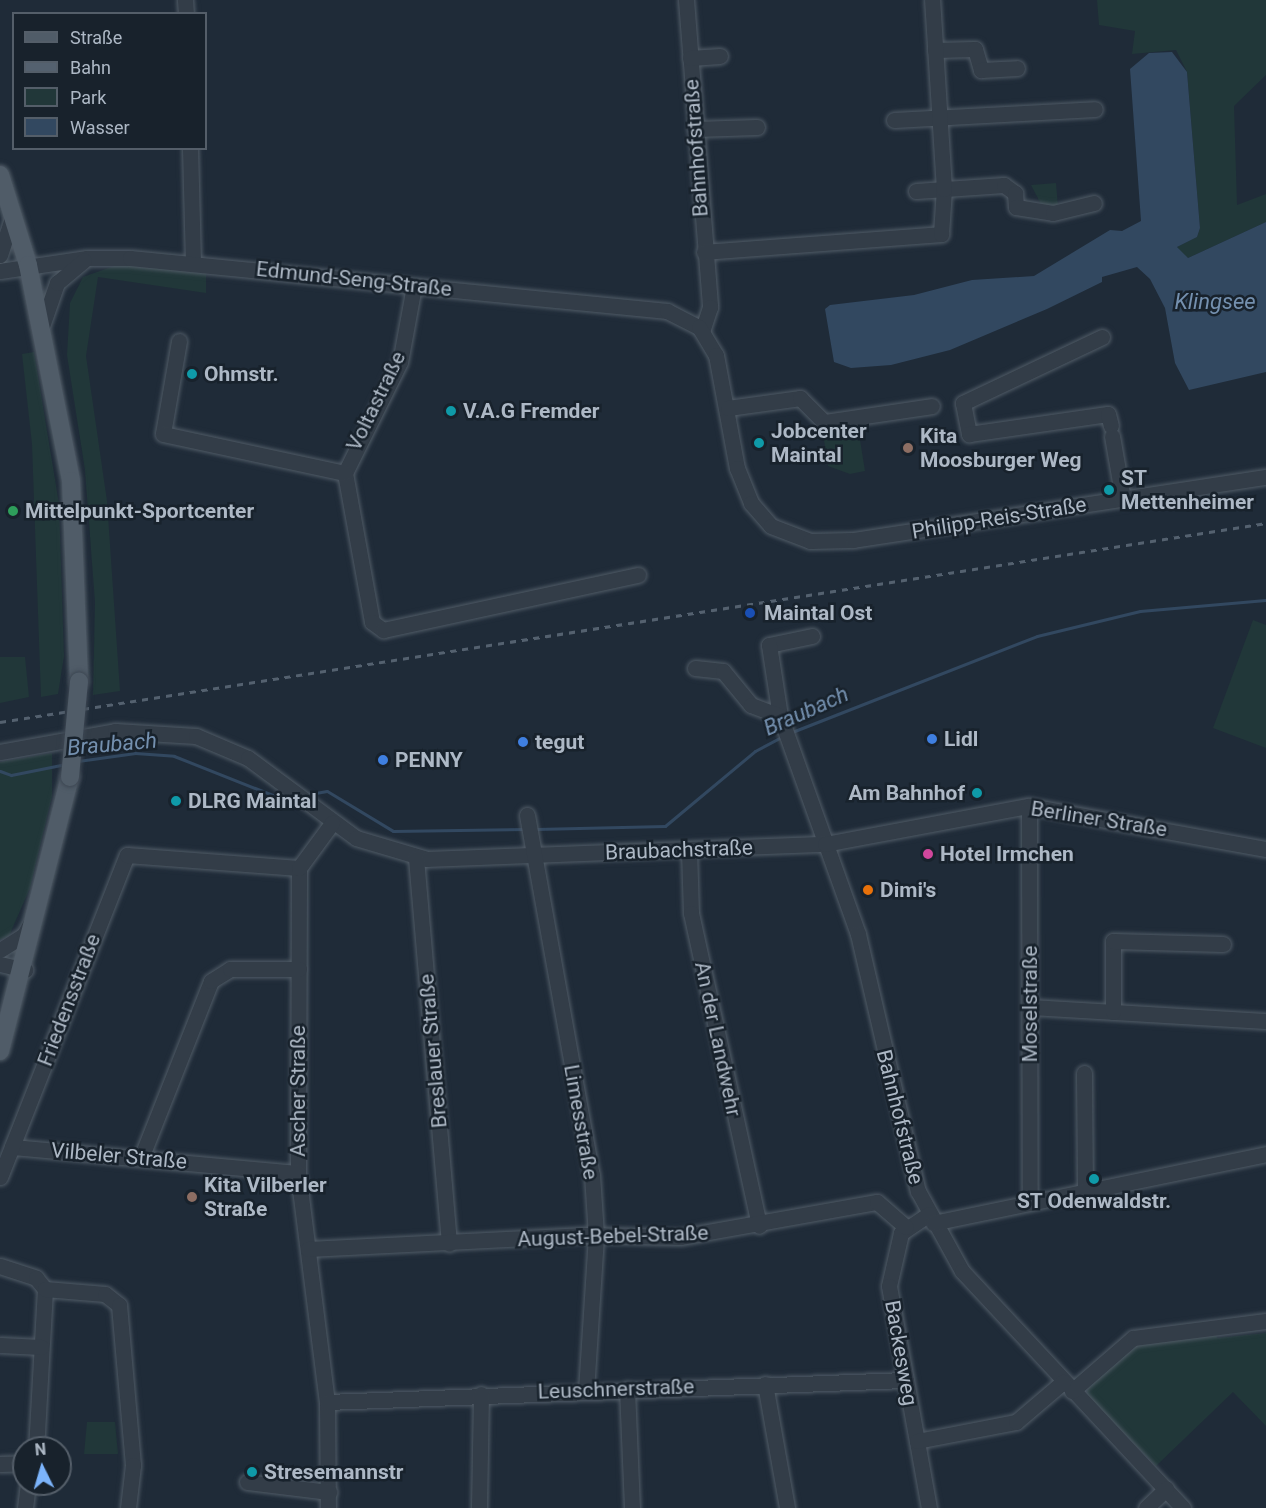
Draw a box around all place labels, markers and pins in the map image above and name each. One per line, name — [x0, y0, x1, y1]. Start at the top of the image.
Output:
place label: Ohmstr. — [204, 361, 278, 387]
marker: Ohmstr. — [185, 367, 199, 381]
place label: V.A.G Fremder — [463, 398, 599, 424]
marker: V.A.G Fremder — [444, 404, 458, 418]
place label: Jobcenter Maintal — [771, 418, 867, 468]
place label: Kita Moosburger Weg — [920, 423, 1082, 473]
marker: Jobcenter Maintal — [752, 436, 766, 450]
marker: Kita Moosburger Weg — [901, 441, 915, 455]
place label: ST Mettenheimer — [1121, 465, 1254, 515]
marker: ST Mettenheimer — [1102, 483, 1116, 497]
place label: Mittelpunkt-Sportcenter — [25, 498, 254, 524]
marker: Mittelpunkt-Sportcenter — [6, 504, 20, 518]
place label: Maintal Ost — [764, 600, 872, 626]
marker: Maintal Ost — [741, 604, 759, 622]
place label: Lidl — [944, 726, 978, 752]
place label: tegut — [535, 729, 584, 755]
marker: Lidl — [925, 732, 939, 746]
marker: tegut — [516, 735, 530, 749]
place label: PENNY — [395, 747, 463, 773]
marker: PENNY — [376, 753, 390, 767]
place label: Am Bahnhof — [849, 780, 965, 806]
marker: Am Bahnhof — [970, 786, 984, 800]
place label: DLRG Maintal — [188, 788, 317, 814]
marker: DLRG Maintal — [169, 794, 183, 808]
place label: Hotel Irmchen — [940, 841, 1074, 867]
marker: Hotel Irmchen — [921, 847, 935, 861]
place label: Dimi's — [880, 877, 936, 903]
marker: Dimi's — [861, 883, 875, 897]
place label: Kita Vilberler Straße — [204, 1172, 327, 1222]
marker: ST Odenwaldstr. — [1087, 1172, 1101, 1186]
place label: ST Odenwaldstr. — [1017, 1188, 1171, 1214]
marker: Kita Vilberler Straße — [185, 1190, 199, 1204]
place label: Stresemannstr — [264, 1459, 404, 1485]
marker: Stresemannstr — [245, 1465, 259, 1479]

